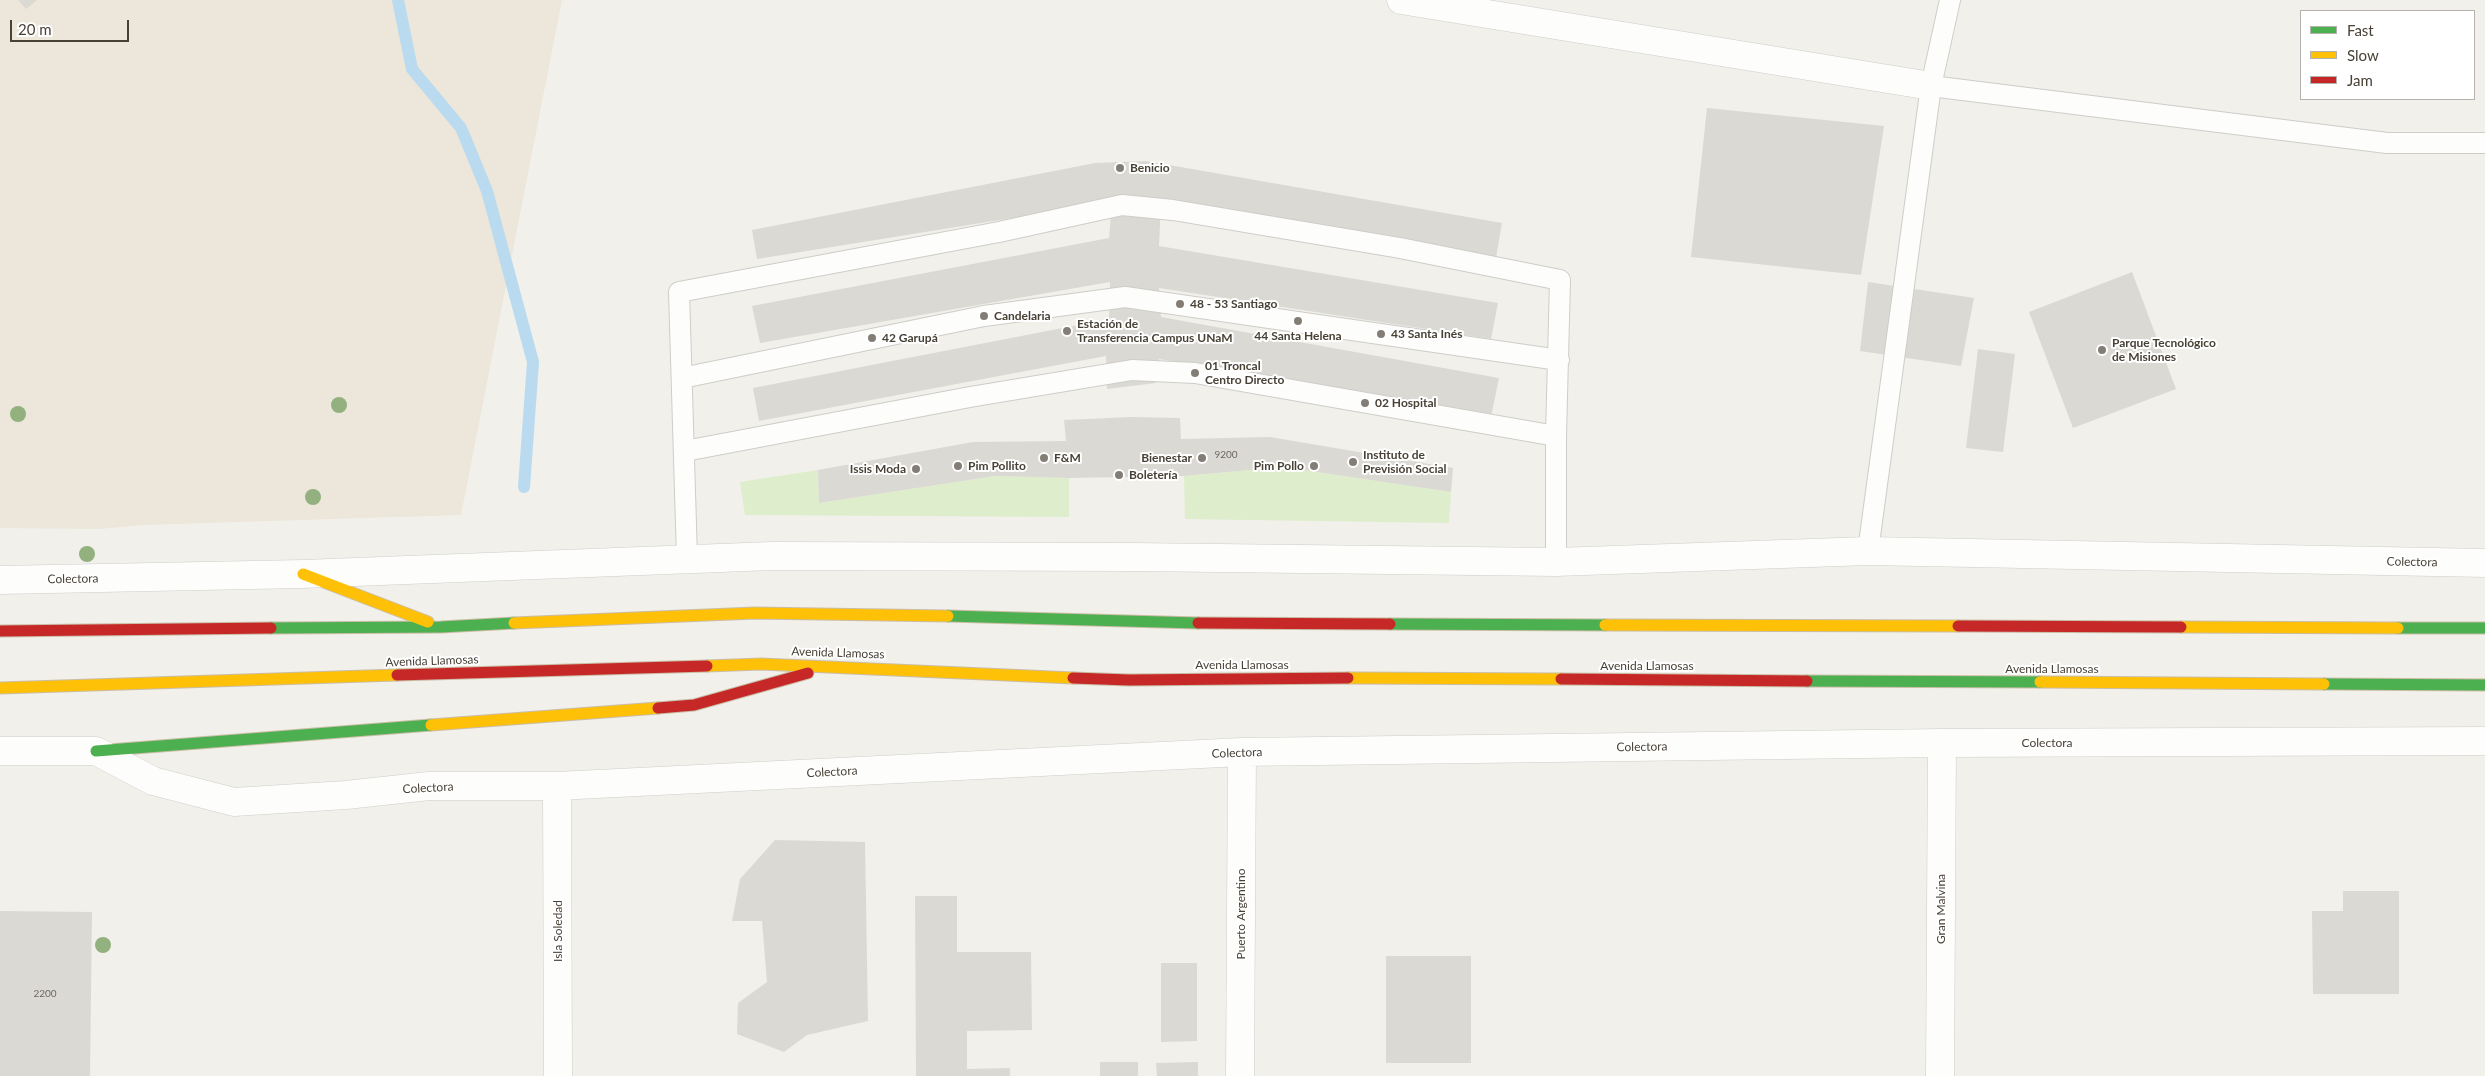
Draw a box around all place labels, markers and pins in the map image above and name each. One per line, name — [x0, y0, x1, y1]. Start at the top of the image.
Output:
place label: Benicio — [1130, 161, 1170, 175]
marker: Benicio — [1114, 162, 1126, 174]
place label: 48 - 53 Santiago — [1190, 297, 1277, 311]
marker: 48 - 53 Santiago — [1174, 298, 1186, 310]
place label: Candelaria — [994, 309, 1051, 323]
marker: Candelaria — [978, 310, 990, 322]
marker: 44 Santa Helena — [1292, 315, 1304, 327]
place label: Estación de Transferencia Campus UNaM — [1077, 317, 1233, 345]
marker: Estación de Transferencia Campus UNaM — [1061, 325, 1073, 337]
place label: 43 Santa Inés — [1391, 327, 1463, 341]
marker: 43 Santa Inés — [1375, 328, 1387, 340]
place label: 44 Santa Helena — [1254, 329, 1342, 343]
place label: 42 Garupá — [882, 331, 938, 345]
marker: 42 Garupá — [866, 332, 878, 344]
place label: Parque Tecnológico de Misiones — [2112, 336, 2216, 364]
marker: Parque Tecnológico de Misiones — [2096, 344, 2108, 356]
place label: 01 Troncal Centro Directo — [1205, 359, 1284, 387]
marker: 01 Troncal Centro Directo — [1189, 367, 1201, 379]
place label: 02 Hospital — [1375, 396, 1436, 410]
marker: 02 Hospital — [1359, 397, 1371, 409]
place label: Instituto de Previsión Social — [1363, 448, 1447, 476]
place label: F&M — [1054, 451, 1081, 465]
place label: Bienestar — [1141, 451, 1192, 465]
marker: F&M — [1038, 452, 1050, 464]
marker: Bienestar — [1196, 452, 1208, 464]
marker: Instituto de Previsión Social — [1347, 456, 1359, 468]
place label: Pim Pollito — [968, 459, 1026, 473]
place label: Pim Pollo — [1254, 459, 1304, 473]
marker: Pim Pollito — [952, 460, 964, 472]
marker: Pim Pollo — [1308, 460, 1320, 472]
place label: Issis Moda — [850, 462, 906, 476]
marker: Issis Moda — [910, 463, 922, 475]
place label: Boletería — [1129, 468, 1177, 482]
marker: Boletería — [1113, 469, 1125, 481]

